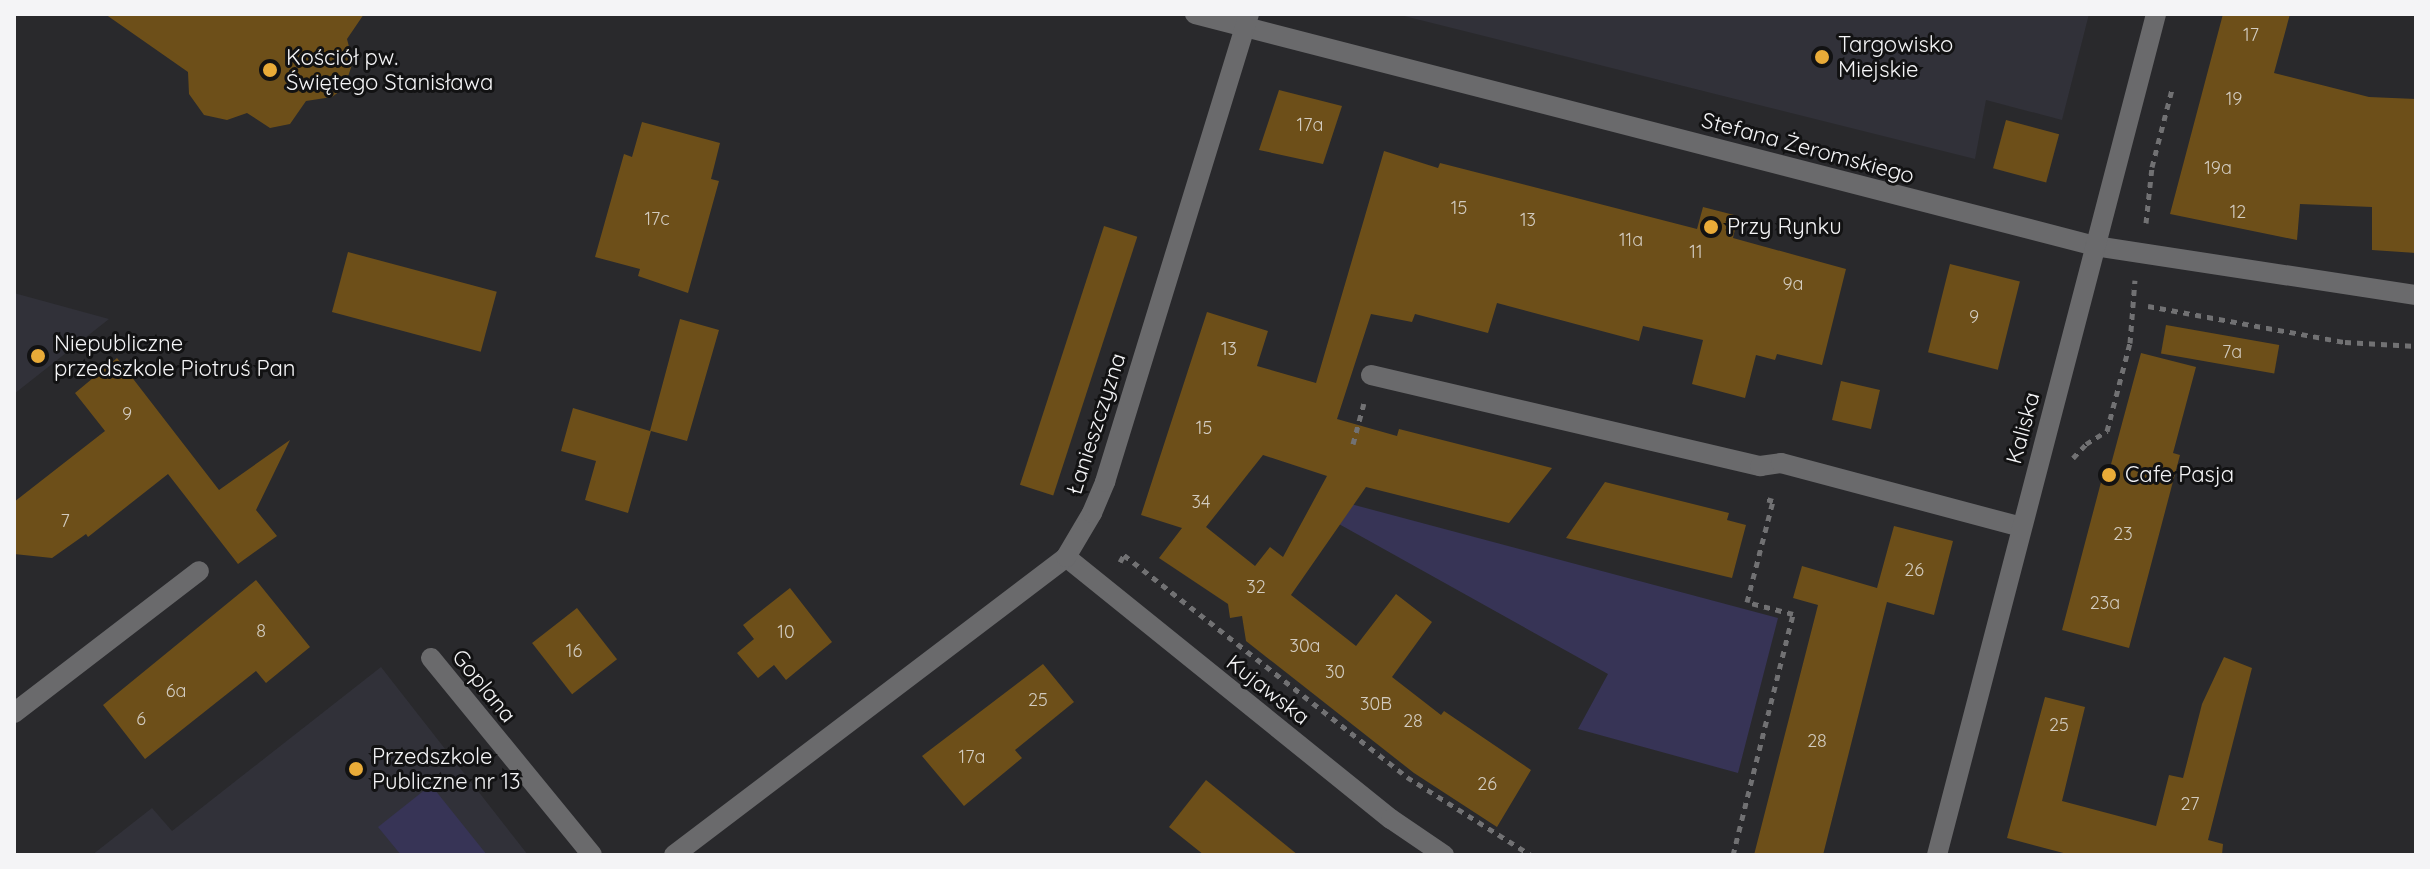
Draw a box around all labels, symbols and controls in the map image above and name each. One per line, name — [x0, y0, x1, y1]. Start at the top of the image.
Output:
house number: 17 — [2243, 24, 2259, 46]
place label: Targowisko Miejskie — [1838, 31, 1953, 82]
place label: Kościół pw. Świętego Stanisława — [286, 44, 493, 96]
marker: Targowisko Miejskie — [1813, 48, 1831, 66]
marker: Kościół pw. Świętego Stanisława — [261, 61, 279, 79]
house number: 19 — [2226, 88, 2242, 110]
street label: Stefana Żeromskiego — [1699, 107, 1917, 189]
house number: 17a — [1297, 114, 1323, 136]
house number: 19a — [2204, 157, 2232, 179]
house number: 15 — [1451, 197, 1467, 219]
house number: 12 — [2230, 201, 2246, 223]
house number: 17c — [644, 208, 670, 230]
house number: 13 — [1520, 209, 1536, 231]
place label: Przy Rynku — [1727, 214, 1842, 240]
marker: Przy Rynku — [1702, 218, 1720, 236]
house number: 11a — [1619, 229, 1643, 251]
house number: 11 — [1689, 241, 1703, 263]
house number: 9a — [1783, 273, 1803, 295]
house number: 9 — [1969, 306, 1979, 328]
place label: Niepubliczne przedszkole Piotruś Pan — [54, 330, 296, 382]
house number: 13 — [1221, 338, 1237, 360]
house number: 7a — [2222, 341, 2242, 363]
marker: Niepubliczne przedszkole Piotruś Pan — [29, 347, 47, 365]
street label: Łanieszczyzna — [1061, 350, 1131, 498]
street label: Kaliska — [2001, 389, 2045, 467]
house number: 9 — [122, 403, 132, 425]
house number: 15 — [1196, 417, 1212, 439]
place label: Cafe Pasja — [2125, 462, 2234, 488]
marker: Cafe Pasja — [2100, 466, 2118, 484]
house number: 34 — [1192, 491, 1210, 513]
house number: 7 — [60, 510, 70, 532]
house number: 23 — [2113, 523, 2133, 545]
house number: 26 — [1904, 559, 1924, 581]
house number: 32 — [1246, 576, 1266, 598]
house number: 23a — [2090, 592, 2120, 614]
house number: 8 — [256, 620, 266, 642]
house number: 10 — [777, 621, 795, 643]
house number: 30a — [1289, 635, 1321, 657]
house number: 16 — [566, 640, 582, 662]
street label: Goplana — [447, 644, 521, 728]
street label: Kujawska — [1221, 649, 1315, 731]
house number: 30 — [1325, 661, 1345, 683]
house number: 6a — [166, 680, 186, 702]
house number: 25 — [1028, 689, 1048, 711]
house number: 30B — [1360, 693, 1392, 715]
house number: 6 — [136, 708, 146, 730]
house number: 28 — [1403, 710, 1423, 732]
house number: 25 — [2049, 714, 2069, 736]
house number: 28 — [1807, 730, 1827, 752]
place label: Przedszkole Publiczne nr 13 — [372, 743, 521, 794]
house number: 17a — [959, 746, 985, 768]
marker: Przedszkole Publiczne nr 13 — [347, 760, 365, 778]
house number: 26 — [1477, 773, 1497, 795]
house number: 27 — [2181, 793, 2199, 815]

